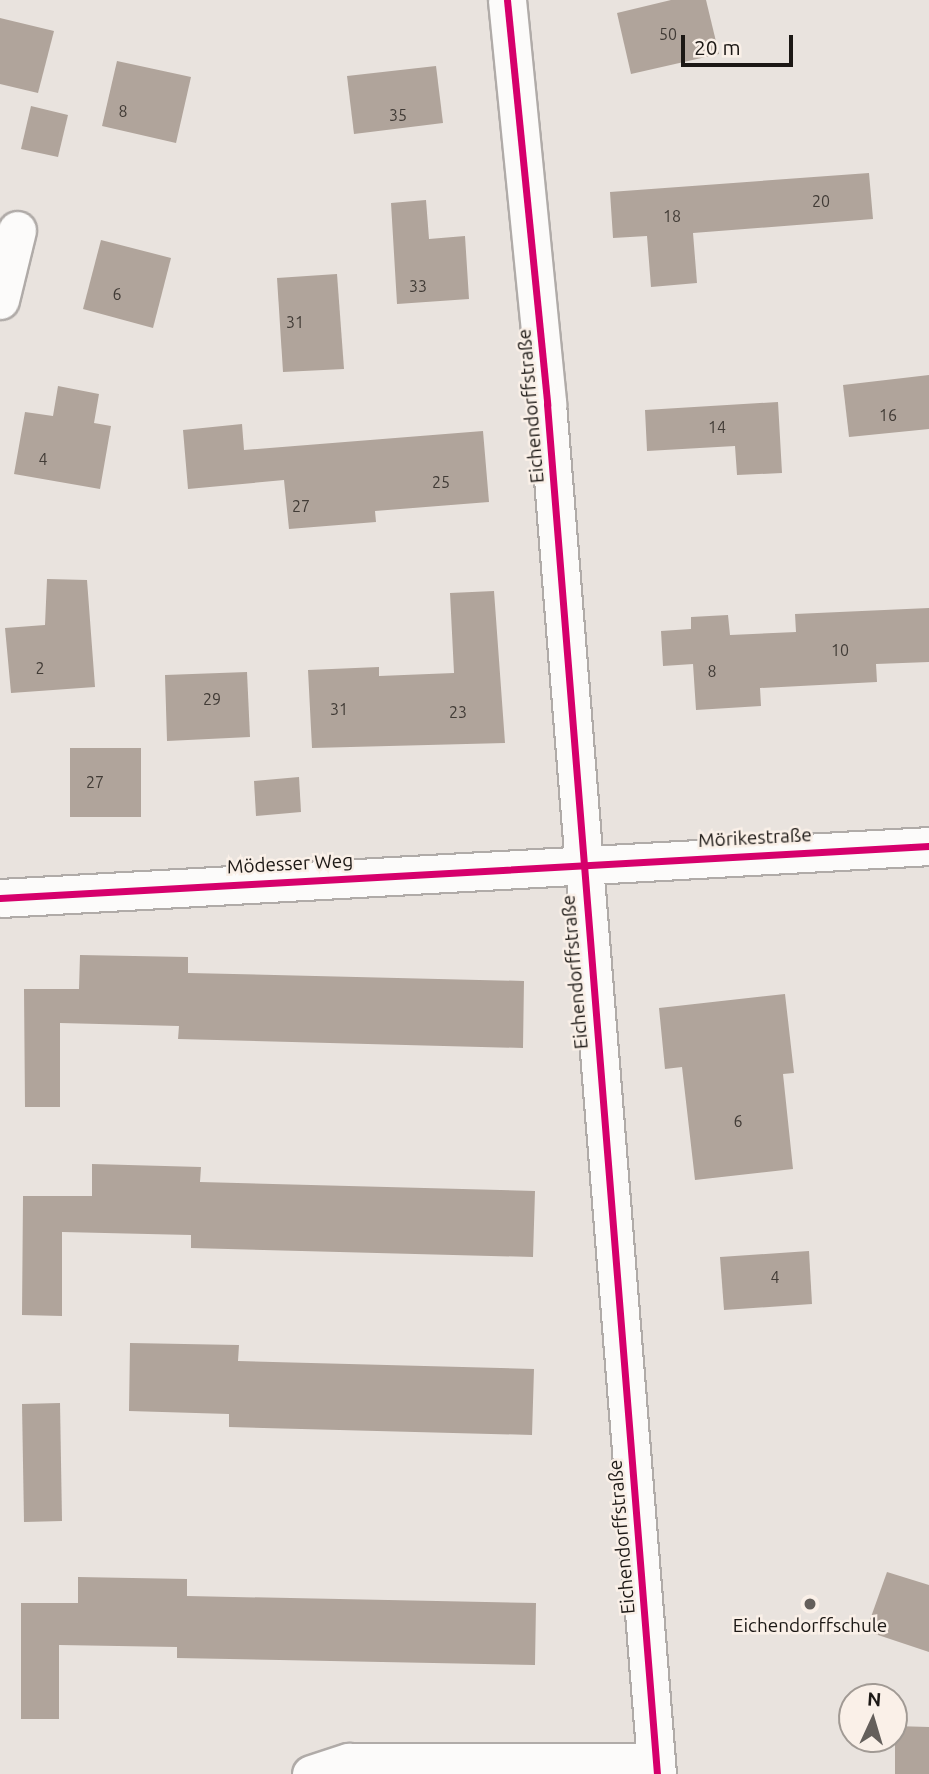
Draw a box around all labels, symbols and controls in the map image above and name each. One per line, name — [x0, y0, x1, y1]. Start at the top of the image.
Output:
scale bar — [684, 21, 796, 65]
house number: 50 — [659, 24, 677, 44]
text: 20 m — [694, 35, 741, 59]
house number: 8 — [118, 101, 128, 121]
house number: 35 — [389, 105, 407, 125]
house number: 20 — [812, 191, 830, 211]
house number: 18 — [663, 206, 681, 226]
house number: 33 — [409, 276, 427, 296]
house number: 6 — [112, 284, 122, 304]
house number: 31 — [286, 312, 304, 332]
street label: Eichendorffstraße — [513, 328, 549, 484]
house number: 16 — [879, 405, 897, 425]
house number: 14 — [708, 417, 726, 437]
house number: 4 — [38, 449, 48, 469]
house number: 25 — [432, 472, 450, 492]
house number: 27 — [292, 496, 310, 516]
house number: 10 — [831, 640, 849, 660]
house number: 2 — [35, 658, 45, 678]
house number: 8 — [707, 661, 717, 681]
house number: 29 — [203, 689, 221, 709]
house number: 31 — [330, 699, 348, 719]
house number: 23 — [449, 702, 467, 722]
house number: 27 — [86, 772, 104, 792]
street label: Mörikestraße — [698, 824, 812, 852]
street label: Mödesser Weg — [226, 849, 354, 879]
street label: Eichendorffstraße — [557, 894, 593, 1050]
house number: 6 — [733, 1111, 743, 1131]
house number: 4 — [770, 1267, 780, 1287]
street label: Eichendorffstraße — [604, 1459, 640, 1615]
marker: Eichendorffschule — [802, 1596, 818, 1612]
place label: Eichendorffschule — [733, 1615, 887, 1637]
north arrow — [838, 1683, 908, 1753]
text: N — [866, 1688, 882, 1711]

